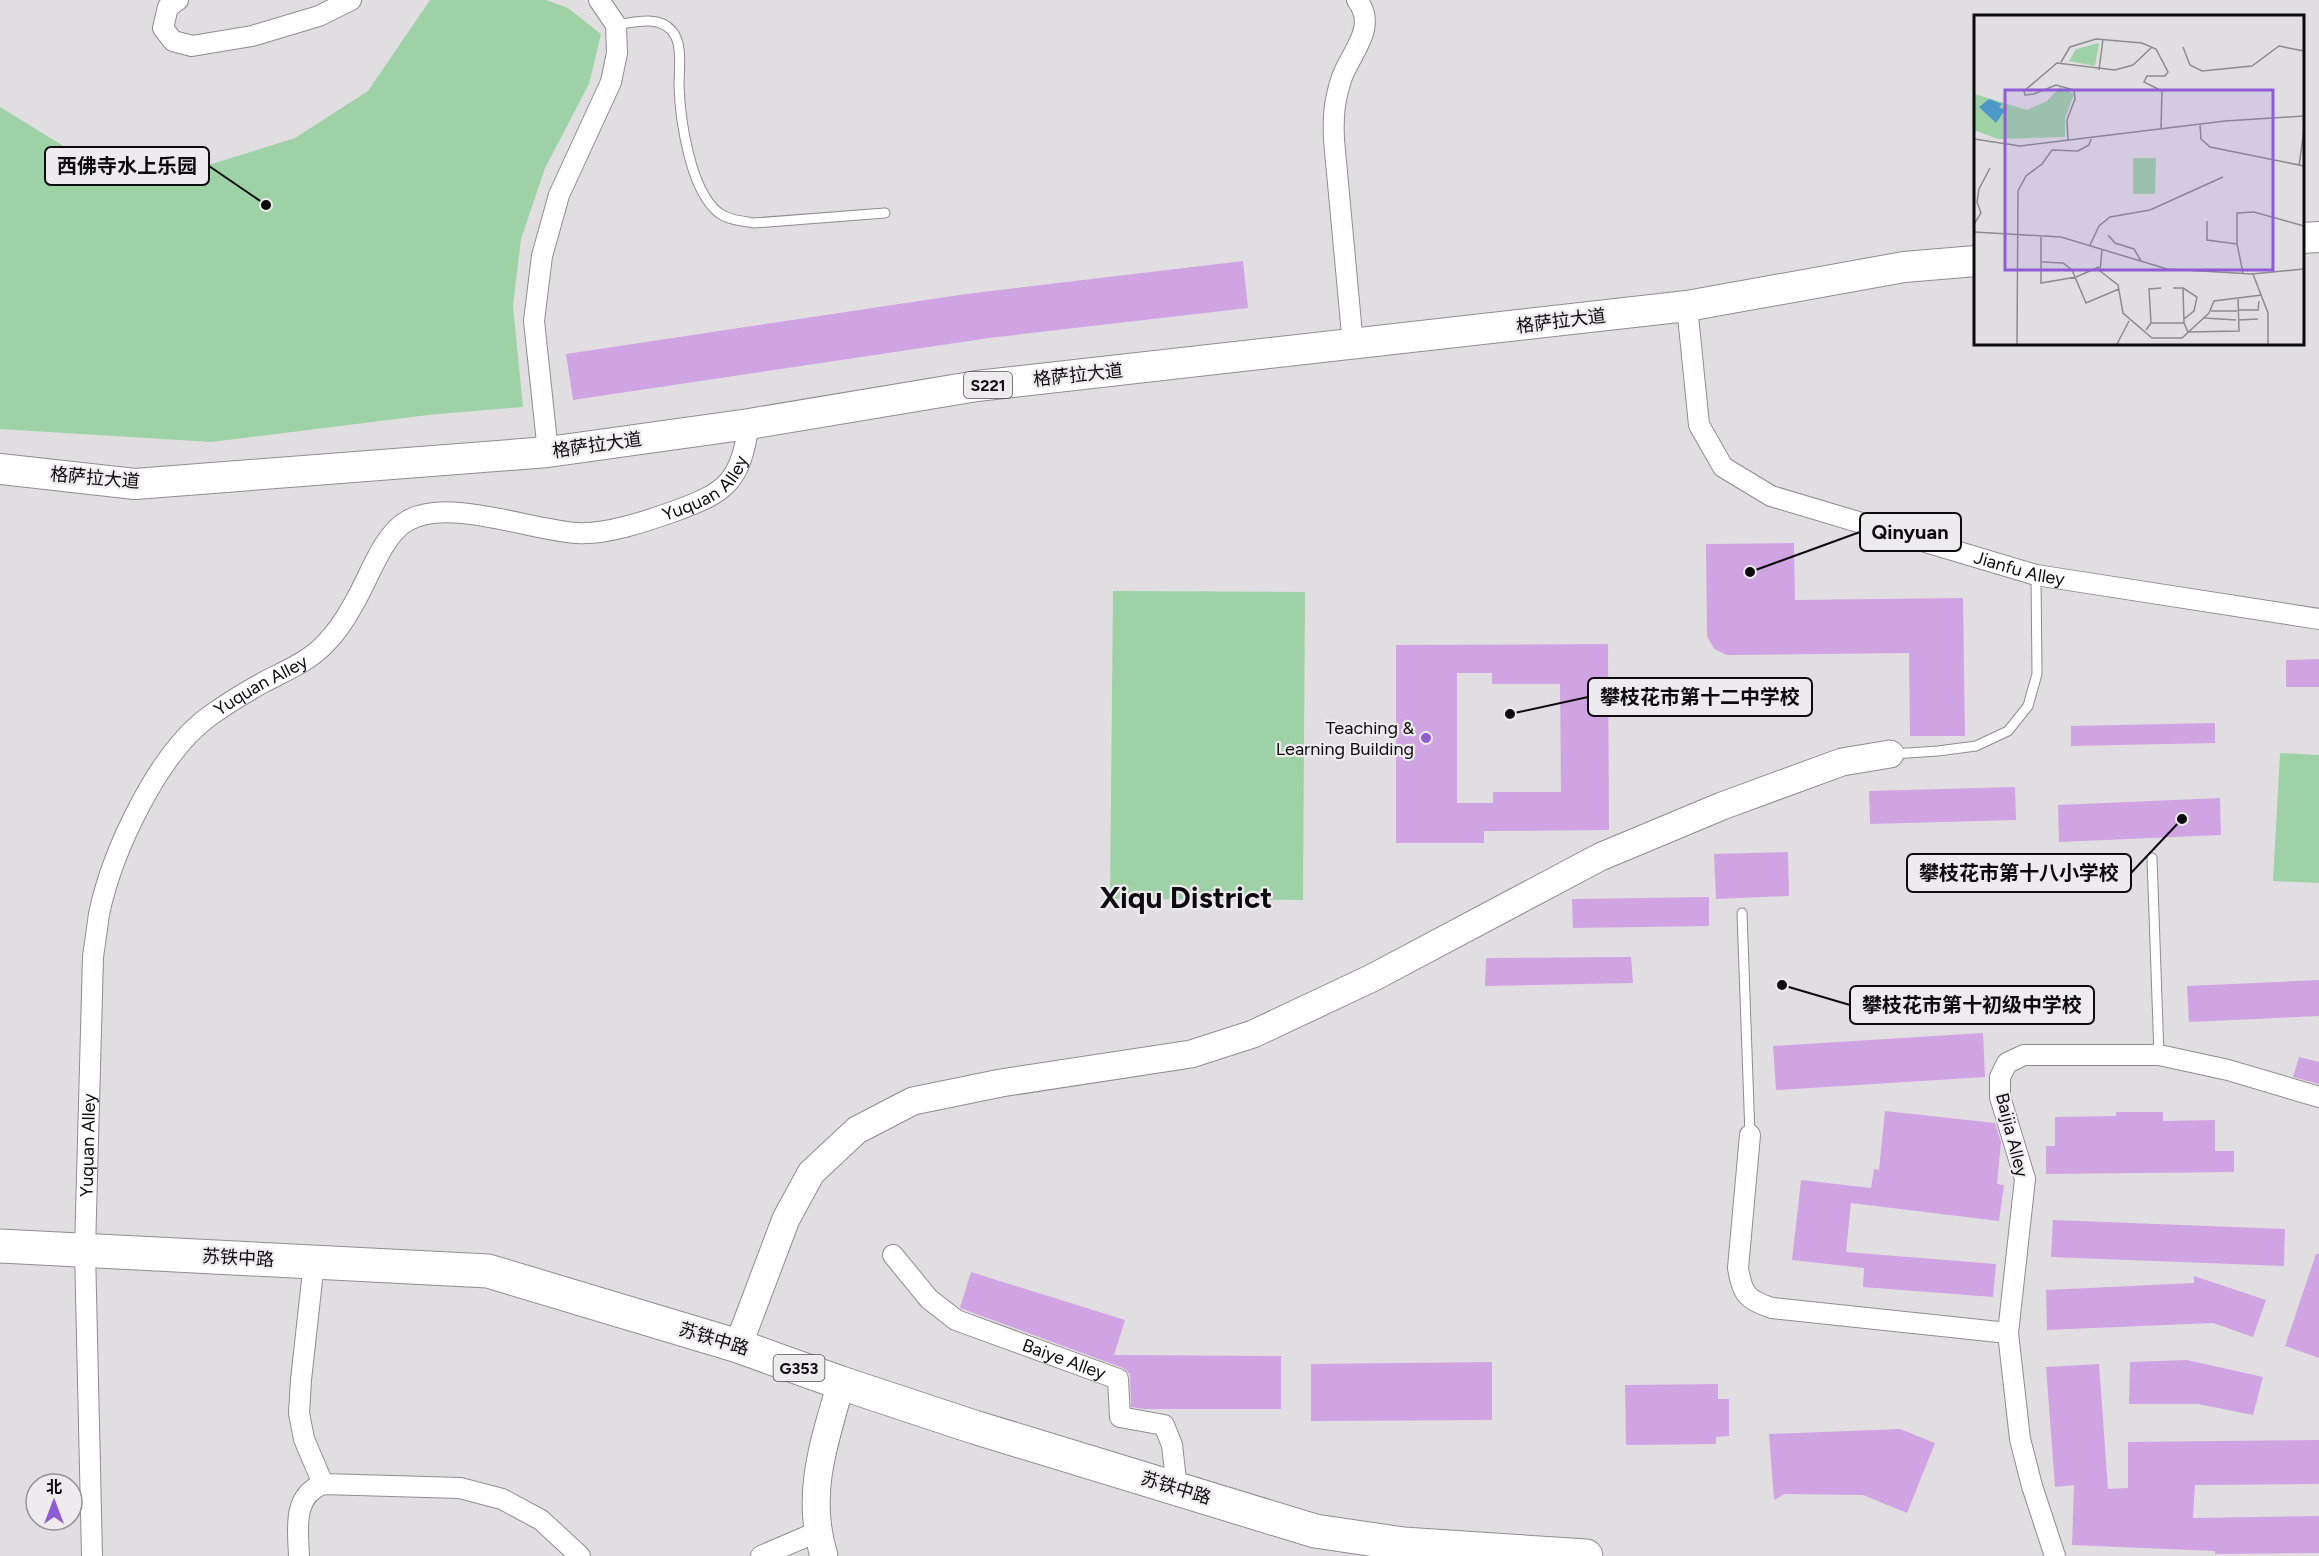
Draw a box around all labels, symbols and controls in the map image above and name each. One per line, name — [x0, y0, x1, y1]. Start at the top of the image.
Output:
inset map — [1974, 15, 2304, 345]
callout: 西佛寺水上乐园 — [45, 147, 209, 185]
text: 西佛寺水上乐园 — [57, 154, 197, 178]
street label: 格萨拉大道 — [1515, 305, 1607, 337]
street label: 格萨拉大道 — [1032, 359, 1124, 391]
road number: S221 — [964, 372, 1012, 398]
street label: 格萨拉大道 — [551, 428, 643, 462]
street label: Yuquan Alley — [659, 452, 753, 526]
street label: 格萨拉大道 — [49, 463, 141, 493]
callout: Qinyuan — [1860, 513, 1961, 551]
text: Qinyuan — [1872, 520, 1949, 544]
street label: Jianfu Alley — [1971, 546, 2067, 590]
street label: Yuquan Alley — [210, 650, 312, 721]
callout: 攀枝花市第十二中学校 — [1588, 678, 1812, 716]
text: 攀枝花市第十二中学校 — [1600, 685, 1800, 709]
place label: Teaching & Learning Building — [1276, 717, 1414, 760]
marker: Teaching & Learning Building — [1419, 731, 1433, 745]
callout: 攀枝花市第十八小学校 — [1907, 854, 2131, 892]
text: 攀枝花市第十八小学校 — [1919, 861, 2119, 885]
district label: Xiqu District — [1100, 879, 1272, 916]
callout: 攀枝花市第十初级中学校 — [1850, 986, 2094, 1024]
text: 攀枝花市第十初级中学校 — [1862, 993, 2082, 1017]
street label: Baijia Alley — [1991, 1091, 2033, 1180]
street label: Yuquan Alley — [75, 1092, 100, 1197]
street label: 苏铁中路 — [201, 1245, 275, 1271]
street label: 苏铁中路 — [676, 1318, 752, 1360]
street label: Baiye Alley — [1019, 1334, 1109, 1385]
road number: G353 — [774, 1355, 824, 1381]
street label: 苏铁中路 — [1138, 1467, 1214, 1509]
north arrow — [24, 1472, 84, 1532]
text: 北 — [46, 1478, 62, 1497]

